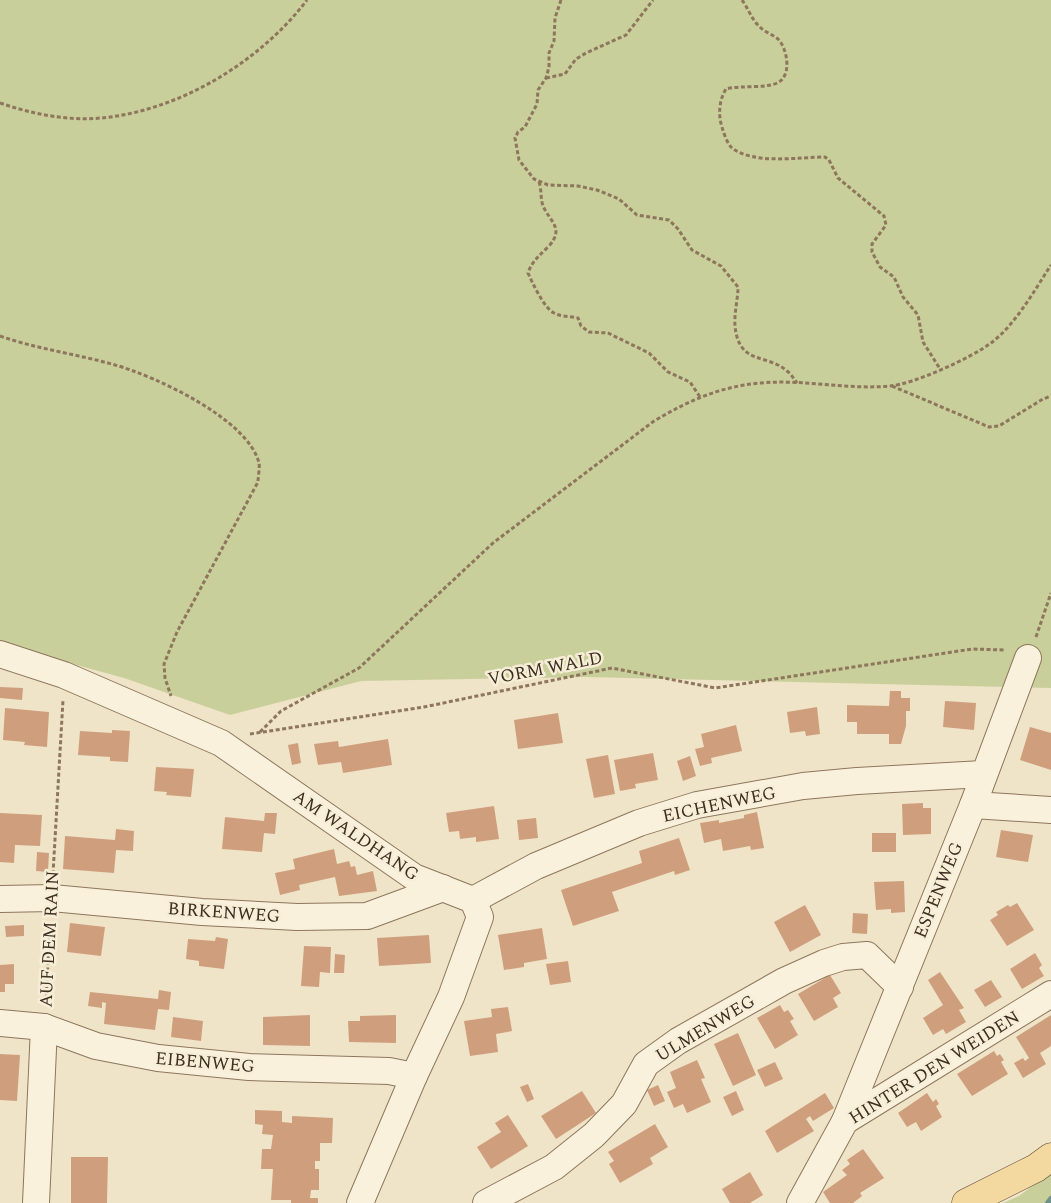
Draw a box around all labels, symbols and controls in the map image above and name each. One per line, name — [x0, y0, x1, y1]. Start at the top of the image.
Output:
street label: VORM WALD — [485, 644, 605, 693]
street label: EICHENWEG — [660, 779, 778, 830]
street label: AM WALDHANG — [287, 783, 424, 888]
street label: ESPENWEG — [907, 838, 970, 943]
street label: AUF DEM RAIN — [32, 870, 67, 1008]
street label: BIRKENWEG — [167, 895, 281, 930]
street label: ULMENWEG — [650, 988, 760, 1069]
street label: HINTER DEN WEIDEN — [843, 1004, 1025, 1131]
street label: EIBENWEG — [154, 1045, 256, 1080]

